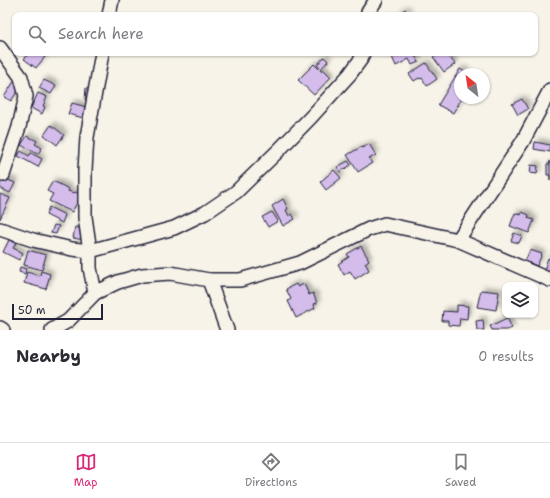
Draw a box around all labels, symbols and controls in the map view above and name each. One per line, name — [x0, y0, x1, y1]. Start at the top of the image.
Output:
search box — [12, 12, 538, 56]
icon: search — [26, 23, 48, 45]
text: Search here — [58, 24, 144, 44]
north arrow — [454, 68, 490, 104]
map controls — [502, 282, 538, 318]
button: layers — [502, 282, 538, 318]
scale bar — [12, 302, 103, 321]
text: 50 m — [18, 303, 46, 318]
text: Nearby — [16, 345, 81, 367]
text: 0 results — [478, 348, 534, 365]
tab: Map — [74, 451, 97, 490]
tab: Directions — [245, 451, 297, 490]
tab: Saved — [445, 451, 476, 490]

